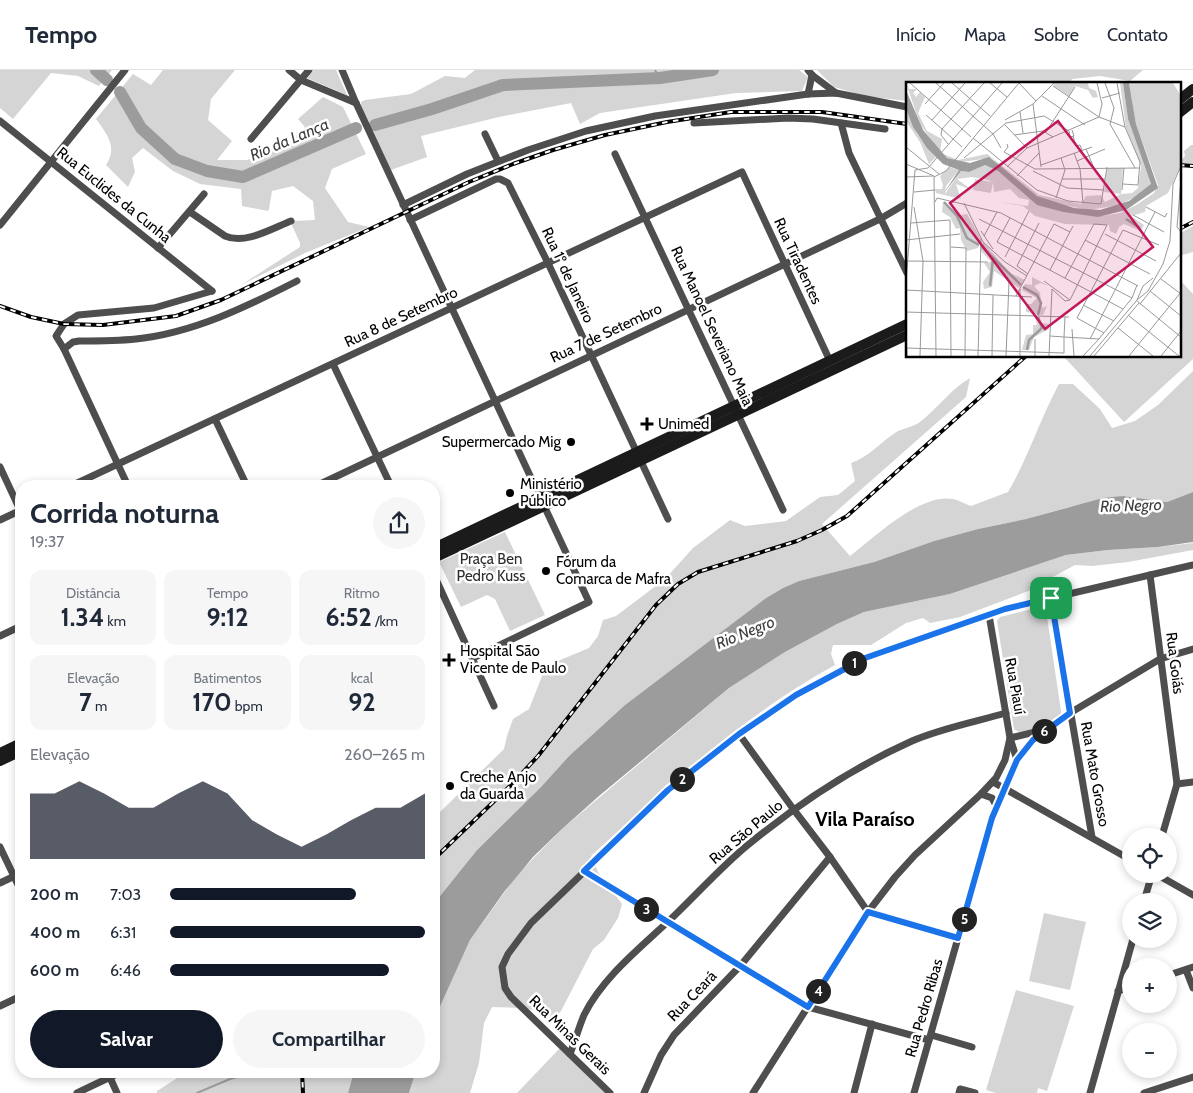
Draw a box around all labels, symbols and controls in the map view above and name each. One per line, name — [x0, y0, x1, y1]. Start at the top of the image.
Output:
text: Tempo — [25, 20, 97, 49]
text: Início — [896, 24, 936, 46]
text: Mapa — [964, 24, 1006, 46]
text: Sobre — [1034, 24, 1079, 46]
text: Contato — [1107, 24, 1168, 46]
inset map — [906, 82, 1180, 358]
water label: Rio da Lança — [247, 114, 331, 165]
street label: Rua Euclides da Cunha — [53, 143, 175, 247]
street label: Rua Tiradentes — [770, 215, 826, 307]
street label: Rua 1º de Janeiro — [538, 224, 598, 326]
street label: Rua Manoel Severiano Maia — [667, 243, 757, 409]
street label: Rua 8 de Setembro — [342, 283, 460, 351]
street label: Rua 7 de Setembro — [547, 299, 665, 367]
place label: Unimed — [658, 415, 709, 433]
marker: Unimed — [640, 417, 654, 431]
place label: Supermercado Mig — [442, 433, 562, 451]
marker: Supermercado Mig — [565, 436, 577, 448]
place label: Ministério Público — [520, 475, 582, 510]
marker: Ministério Público — [504, 487, 516, 499]
water label: Rio Negro — [1100, 495, 1162, 516]
text: Corrida noturna — [30, 496, 219, 530]
button: share — [373, 497, 425, 549]
text: 19:37 — [30, 532, 64, 551]
park label: Praça Ben Pedro Kuss — [457, 550, 525, 585]
place label: Fórum da Comarca de Mafra — [556, 553, 672, 588]
marker: Fórum da Comarca de Mafra — [540, 565, 552, 577]
pin — [1030, 577, 1072, 619]
text: Distância — [66, 584, 120, 602]
text: Tempo — [207, 584, 248, 602]
text: Ritmo — [344, 584, 380, 602]
icon: arrive — [1037, 584, 1065, 612]
text: 1.34 — [60, 602, 104, 632]
text: 9:12 — [206, 602, 249, 632]
text: 6:52 — [326, 602, 372, 632]
text: km — [104, 612, 126, 630]
text: /km — [372, 612, 398, 630]
water label: Rio Negro — [713, 612, 777, 653]
street label: Rua Goiás — [1162, 631, 1188, 695]
place label: Hospital São Vicente de Paulo — [460, 642, 566, 677]
pin: 1 — [842, 650, 866, 676]
marker: Hospital São Vicente de Paulo — [442, 653, 456, 667]
text: 1 — [852, 654, 857, 672]
street label: Rua Piauí — [1001, 656, 1029, 716]
text: Elevação — [67, 669, 119, 687]
text: Batimentos — [194, 669, 261, 687]
text: kcal — [351, 669, 373, 687]
text: 7 — [79, 687, 92, 717]
text: 170 — [192, 687, 232, 717]
text: 92 — [348, 687, 375, 717]
text: m — [92, 697, 107, 715]
text: bpm — [232, 697, 263, 715]
pin: 6 — [1032, 718, 1056, 744]
street label: Rua Mato Grosso — [1077, 720, 1113, 828]
text: 6 — [1041, 722, 1048, 740]
text: Elevação — [30, 745, 90, 764]
text: 260–265 m — [344, 745, 425, 764]
pin: 2 — [670, 766, 694, 792]
place label: Creche Anjo da Guarda — [460, 768, 536, 803]
text: 2 — [679, 770, 686, 788]
marker: Creche Anjo da Guarda — [444, 780, 456, 792]
street label: Rua São Paulo — [706, 796, 786, 868]
district label: Vila Paraíso — [815, 807, 915, 831]
map controls — [1122, 828, 1177, 1078]
button: locate — [1122, 828, 1177, 883]
text: 200 m — [30, 885, 79, 904]
text: 7:03 — [110, 885, 141, 904]
button: layers — [1122, 893, 1177, 948]
pin: 3 — [634, 896, 658, 922]
text: 3 — [643, 900, 650, 918]
pin: 5 — [952, 906, 976, 932]
text: 5 — [961, 910, 968, 928]
text: 400 m — [30, 923, 80, 942]
text: 6:31 — [110, 923, 136, 942]
street label: Rua Pedro Ribas — [901, 957, 947, 1059]
button: + — [1122, 958, 1177, 1013]
text: 600 m — [30, 961, 79, 980]
text: 6:46 — [110, 961, 141, 980]
street label: Rua Ceará — [664, 966, 721, 1025]
pin: 4 — [806, 978, 830, 1004]
text: 4 — [814, 982, 823, 1000]
street label: Rua Minas Gerais — [525, 992, 615, 1078]
button: Salvar — [30, 1010, 223, 1068]
button: Compartilhar — [233, 1010, 425, 1068]
button: − — [1122, 1023, 1177, 1078]

